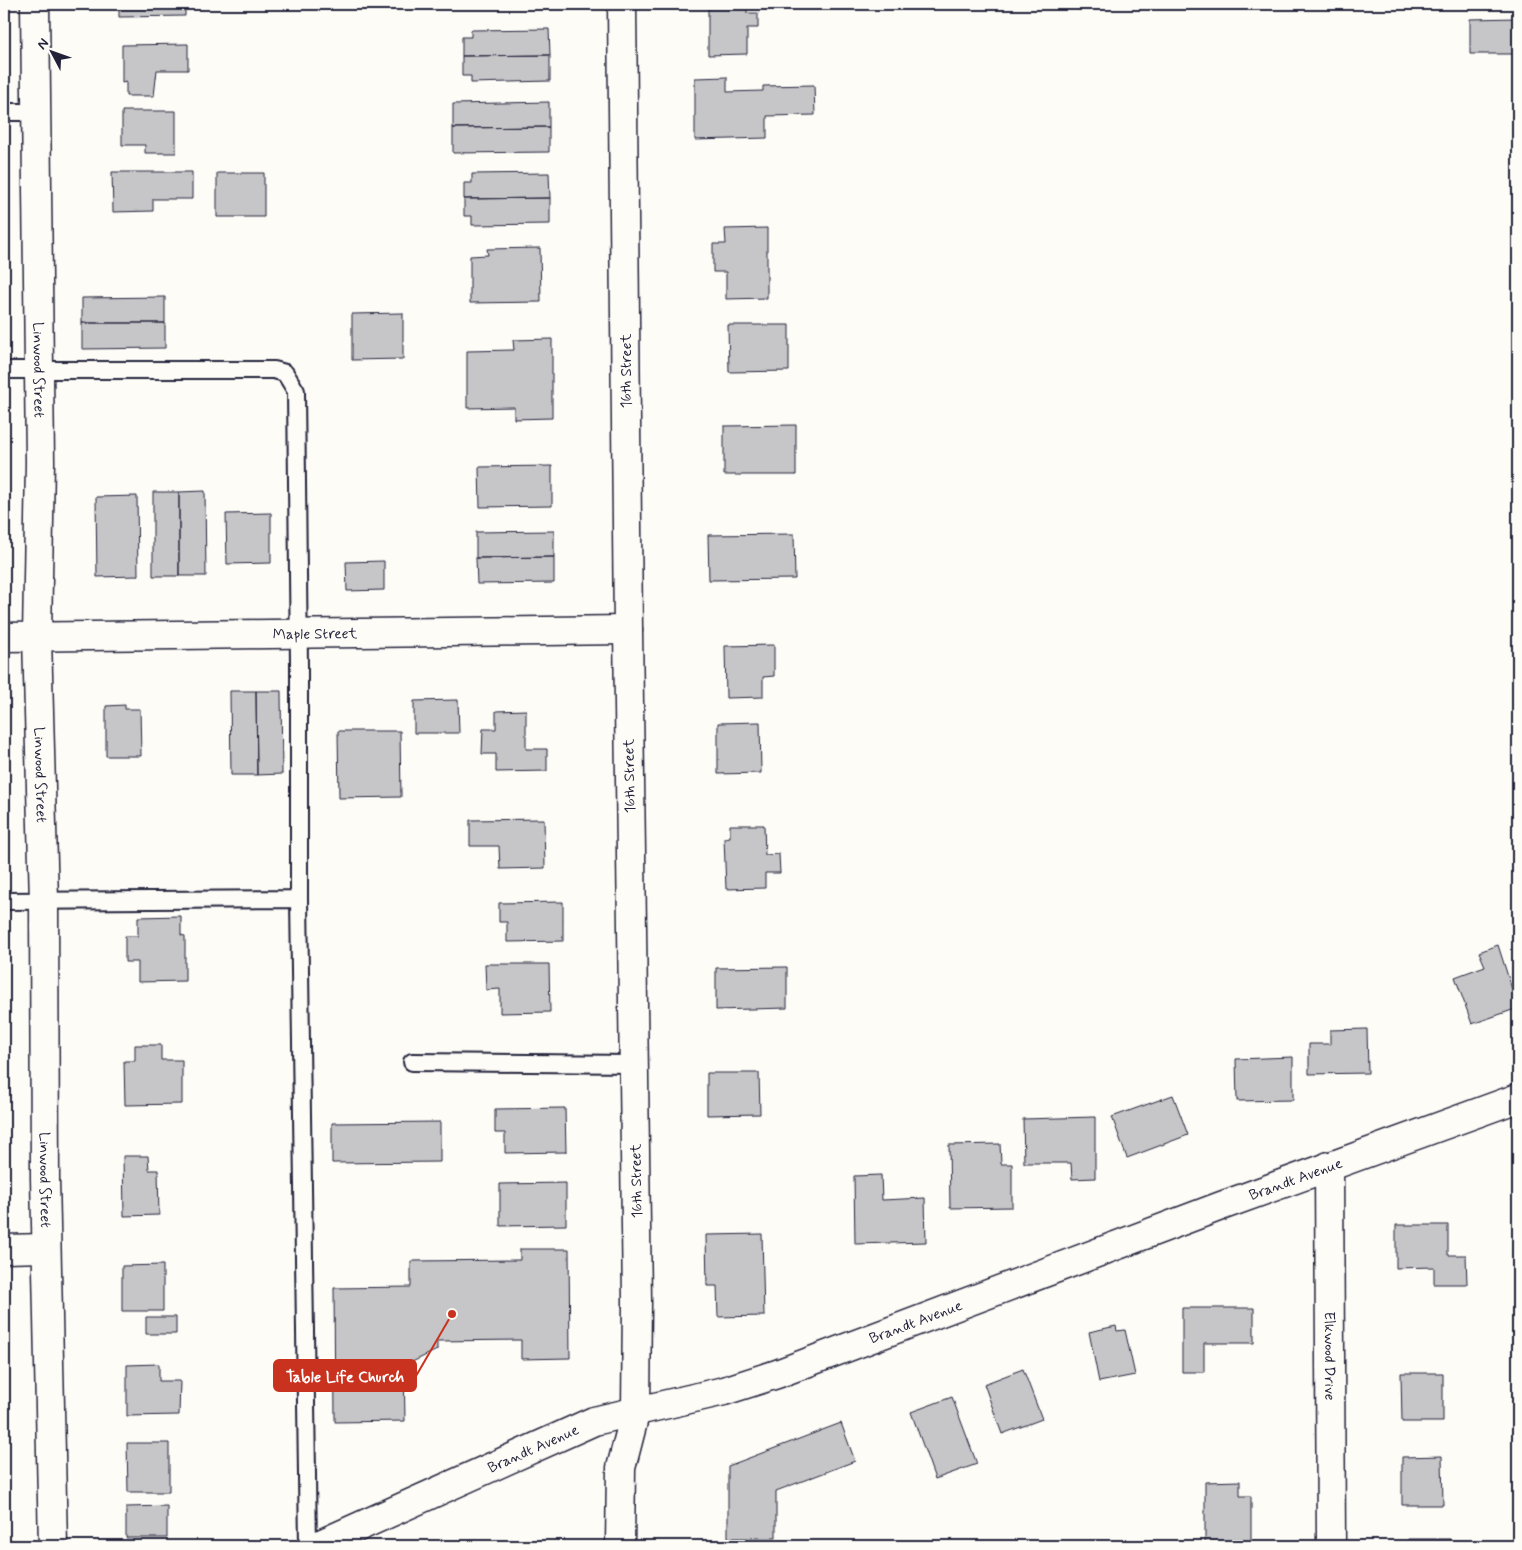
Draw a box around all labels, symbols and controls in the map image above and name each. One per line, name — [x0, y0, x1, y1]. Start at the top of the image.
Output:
north arrow — [28, 28, 78, 78]
text: N — [33, 35, 53, 54]
street label: Linwood Street — [27, 322, 49, 418]
street label: 16th Street — [617, 333, 637, 408]
street label: Maple Street — [273, 624, 358, 645]
street label: Linwood Street — [28, 727, 51, 823]
street label: 16th Street — [619, 738, 641, 813]
street label: Linwood Street — [34, 1132, 55, 1228]
street label: 16th Street — [626, 1143, 648, 1218]
street label: Brandt Avenue — [1247, 1154, 1345, 1206]
street label: Brandt Avenue — [867, 1296, 965, 1349]
street label: Elkwood Drive — [1319, 1311, 1339, 1401]
callout: Table Life Church — [274, 1360, 416, 1391]
text: Table Life Church — [286, 1367, 405, 1388]
street label: Brandt Avenue — [485, 1420, 582, 1478]

